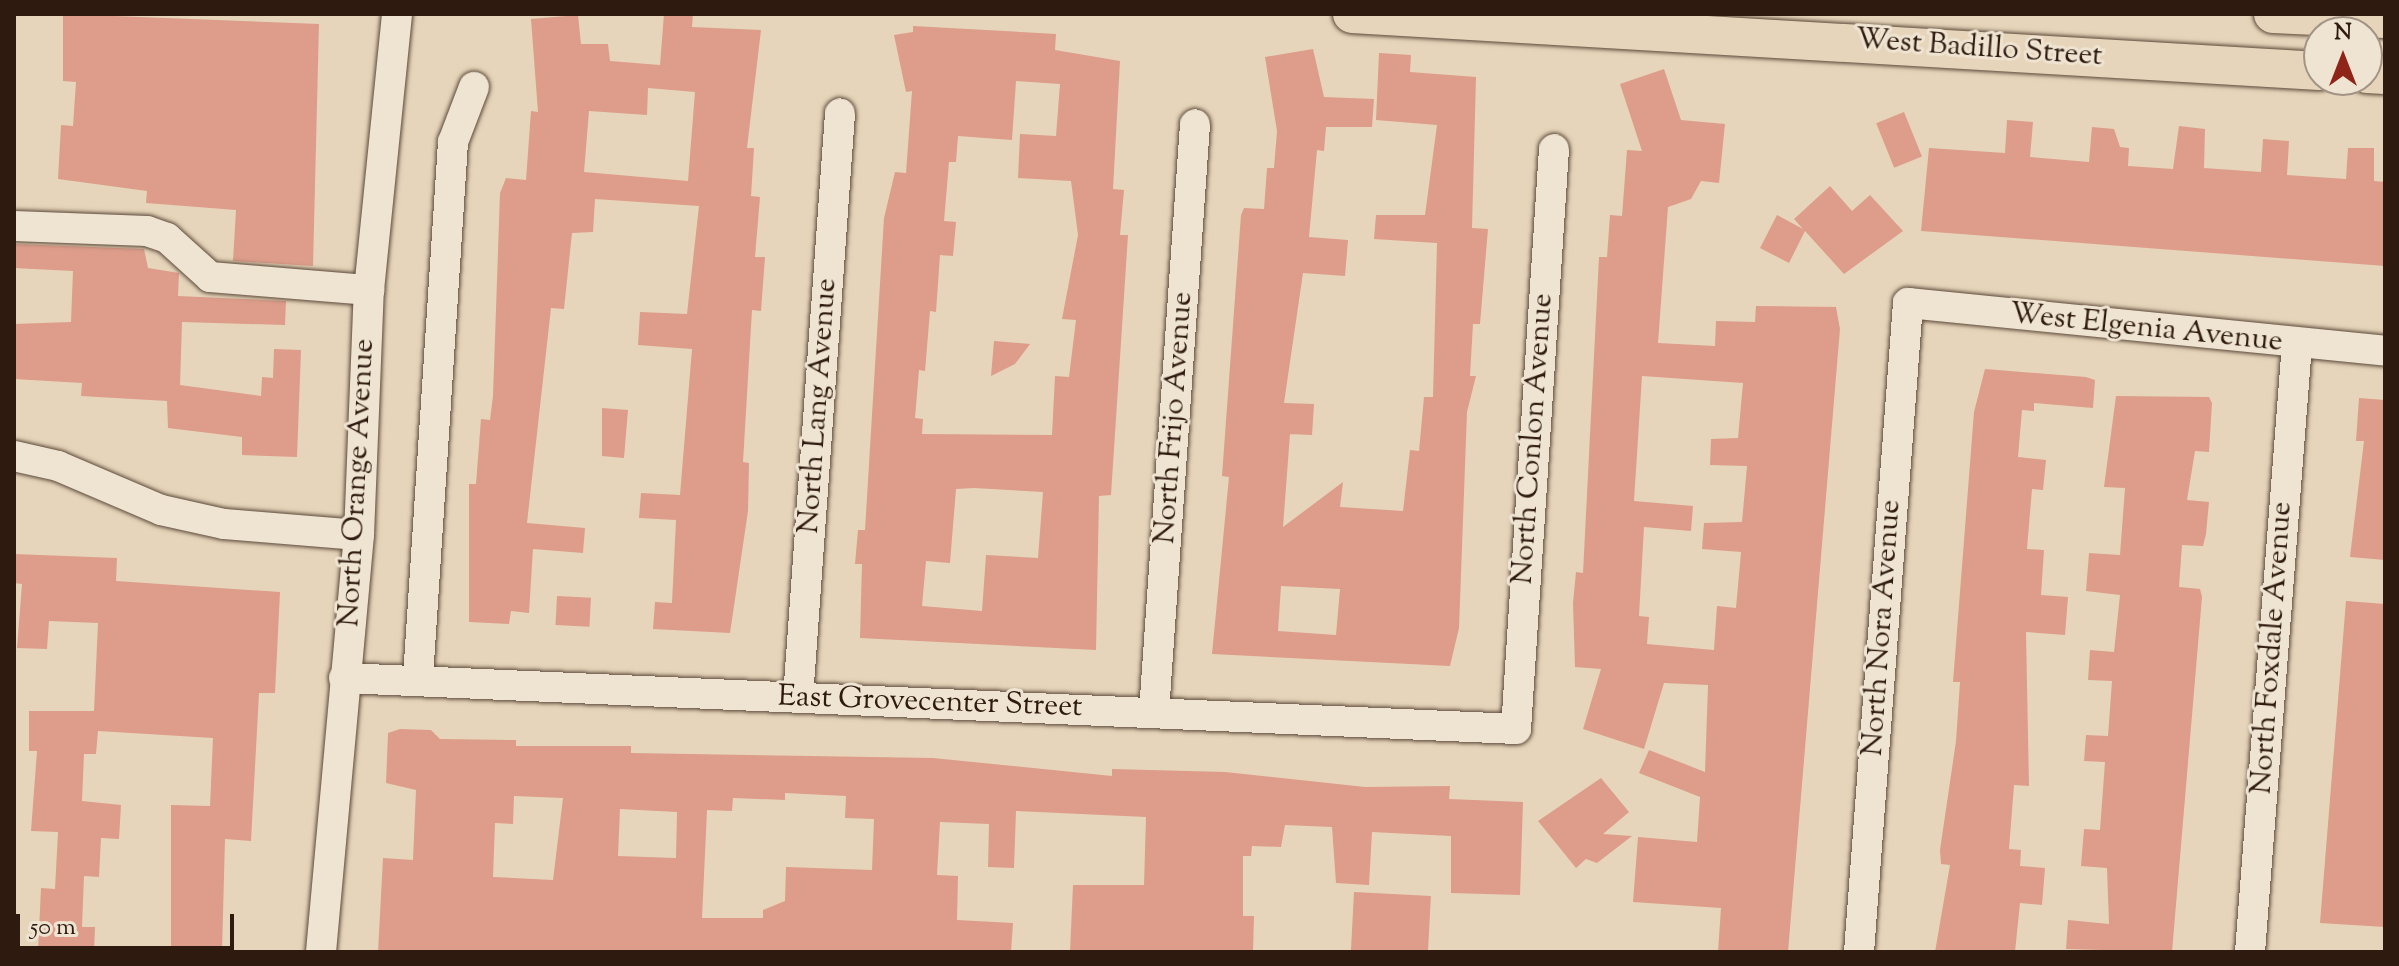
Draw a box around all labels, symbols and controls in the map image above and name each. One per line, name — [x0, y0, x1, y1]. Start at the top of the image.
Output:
north arrow — [2303, 16, 2383, 96]
text: N — [2334, 18, 2352, 50]
street label: West Badillo Street — [1854, 22, 2104, 76]
street label: North Lang Avenue — [792, 277, 846, 535]
street label: North Frijo Avenue — [1148, 291, 1202, 545]
street label: North Conlon Avenue — [1506, 292, 1562, 586]
street label: West Elgenia Avenue — [2008, 297, 2284, 361]
street label: North Orange Avenue — [332, 338, 384, 628]
street label: North Nora Avenue — [1856, 499, 1910, 757]
street label: North Foxdale Avenue — [2245, 500, 2301, 796]
street label: East Grovecenter Street — [777, 680, 1083, 726]
scale bar — [20, 898, 238, 948]
text: 50 m — [30, 911, 76, 945]

